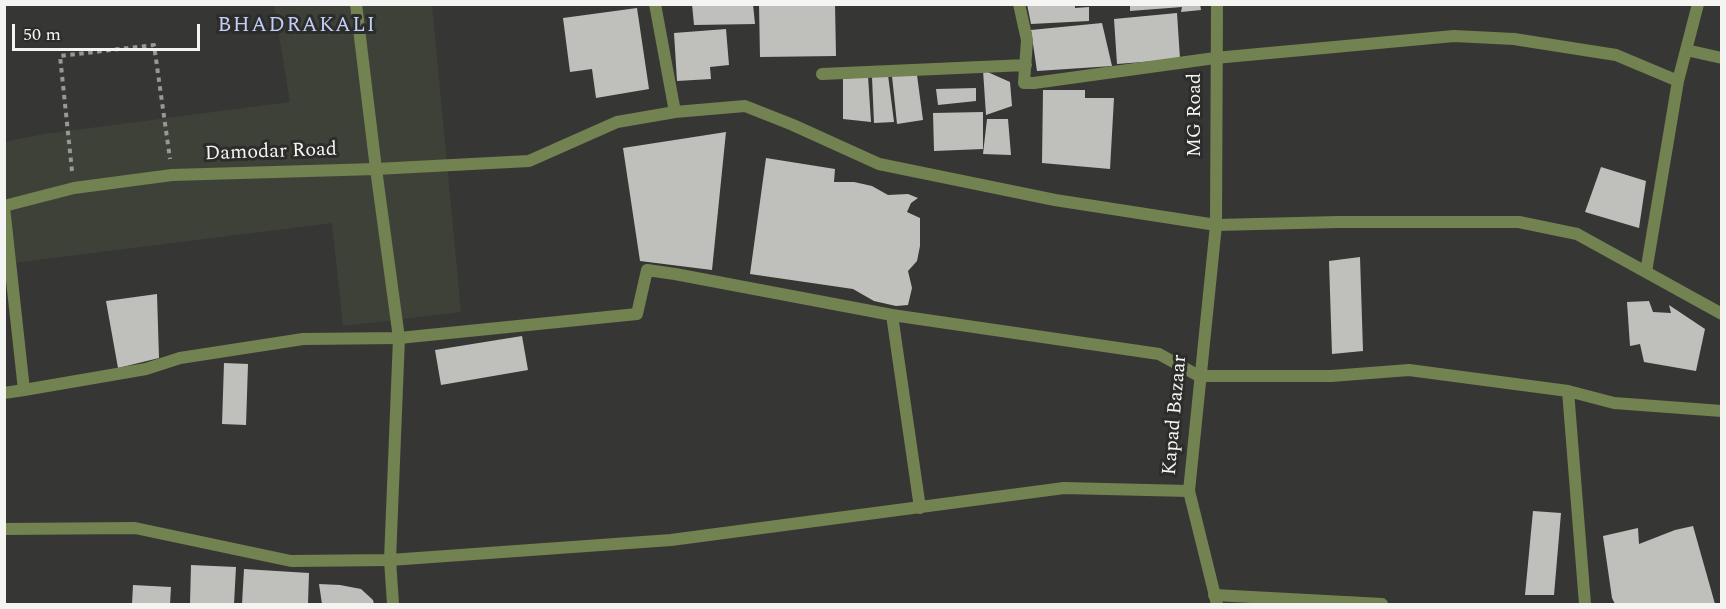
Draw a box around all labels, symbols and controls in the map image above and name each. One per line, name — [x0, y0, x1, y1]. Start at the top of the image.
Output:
scale bar — [15, 12, 202, 50]
district label: BHADRAKALI — [218, 14, 376, 40]
text: 50 m — [23, 21, 61, 48]
street label: MG Road — [1184, 73, 1208, 157]
street label: Damodar Road — [204, 139, 338, 167]
street label: Kapad Bazaar — [1159, 354, 1193, 476]

